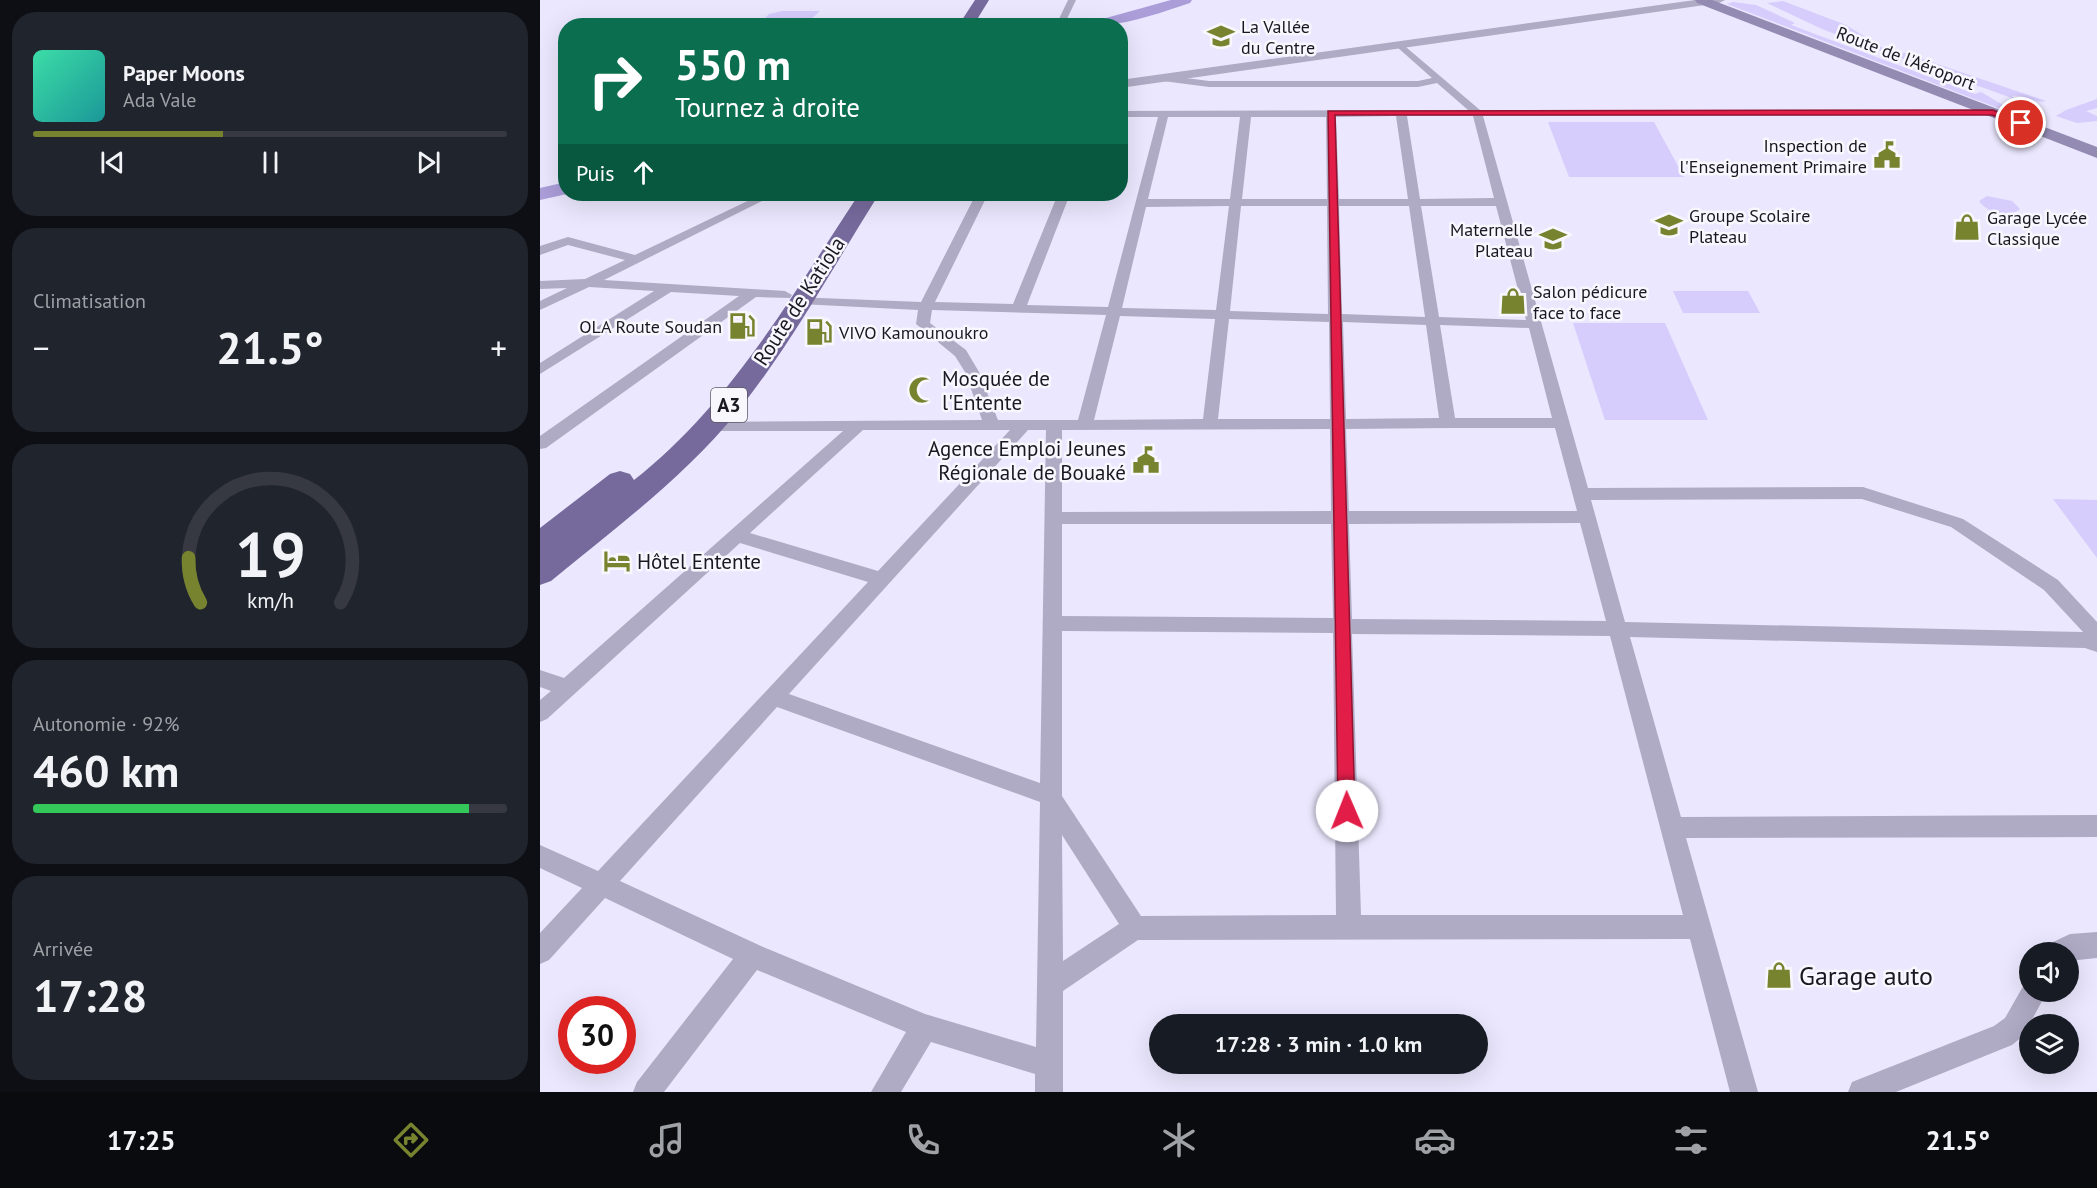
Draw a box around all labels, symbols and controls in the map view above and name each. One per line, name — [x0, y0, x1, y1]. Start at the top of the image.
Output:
place label: La Vallée du Centre — [1241, 15, 1315, 59]
school or university icon: La Vallée du Centre — [1206, 21, 1236, 51]
street label: Route de l'Aéroport — [1833, 21, 1979, 95]
text: 550 m — [675, 37, 791, 92]
icon: right — [576, 42, 654, 120]
text: Paper Moons — [123, 59, 245, 87]
text: Ada Vale — [123, 87, 196, 113]
text: Tournez à droite — [675, 90, 860, 124]
pin — [1995, 97, 2046, 148]
icon: arrive — [2004, 106, 2037, 139]
place label: Inspection de l'Enseignement Primaire — [1680, 134, 1867, 178]
public building icon: Inspection de l'Enseignement Primaire — [1872, 140, 1902, 170]
icon: previous — [96, 146, 129, 179]
icon: pause — [254, 146, 287, 179]
icon: next — [412, 146, 445, 179]
icon: ahead — [627, 156, 660, 189]
text: Puis — [576, 159, 615, 187]
place label: Groupe Scolaire Plateau — [1689, 204, 1810, 248]
place label: Garage Lycée Classique — [1987, 206, 2087, 250]
school or university icon: Groupe Scolaire Plateau — [1654, 210, 1684, 240]
shop icon: Garage Lycée Classique — [1952, 212, 1982, 242]
place label: Maternelle Plateau — [1450, 218, 1533, 262]
school or university icon: Maternelle Plateau — [1538, 224, 1568, 254]
street label: Route de Katiola — [747, 232, 851, 370]
place label: Salon pédicure face to face — [1533, 280, 1648, 324]
shop icon: Salon pédicure face to face — [1498, 286, 1528, 316]
text: Climatisation — [33, 288, 146, 314]
fuel station icon: OLA Route Soudan — [727, 311, 757, 341]
place label: OLA Route Soudan — [579, 315, 722, 338]
fuel station icon: VIVO Kamounoukro — [804, 317, 834, 347]
text: 21.5° — [216, 318, 324, 376]
place label: VIVO Kamounoukro — [838, 321, 988, 344]
text: − — [33, 326, 50, 369]
text: + — [490, 326, 507, 369]
place label: Mosquée de l'Entente — [942, 365, 1050, 416]
mosque icon: Mosquée de l'Entente — [907, 375, 937, 405]
road number: A3 — [711, 388, 747, 422]
place label: Agence Emploi Jeunes Régionale de Bouaké — [928, 435, 1126, 486]
public building icon: Agence Emploi Jeunes Régionale de Bouaké — [1131, 445, 1161, 475]
text: 19 — [235, 513, 305, 594]
hotel icon: Hôtel Entente — [602, 546, 632, 576]
place label: Hôtel Entente — [637, 548, 761, 575]
text: km/h — [246, 586, 293, 614]
text: Autonomie · 92% — [33, 711, 179, 737]
text: 460 km — [33, 741, 179, 799]
position arrow — [1315, 779, 1379, 843]
text: Arrivée — [33, 936, 93, 962]
map controls — [2019, 942, 2079, 1074]
button: sound — [2019, 942, 2079, 1002]
place label: Garage auto — [1799, 959, 1933, 992]
shop icon: Garage auto — [1764, 960, 1794, 990]
text: 17:28 — [33, 966, 147, 1024]
speed limit sign: 30 — [558, 996, 636, 1074]
button: layers — [2019, 1014, 2079, 1074]
text: 17:28 · 3 min · 1.0 km — [1215, 1030, 1422, 1058]
icon: directions — [390, 1119, 432, 1161]
icon: music — [646, 1119, 688, 1161]
icon: phone — [902, 1119, 944, 1161]
icon: climate — [1158, 1119, 1200, 1161]
icon: car — [1414, 1119, 1456, 1161]
icon: filters — [1670, 1119, 1712, 1161]
text: 17:25 — [107, 1123, 176, 1157]
text: 21.5° — [1926, 1123, 1990, 1157]

